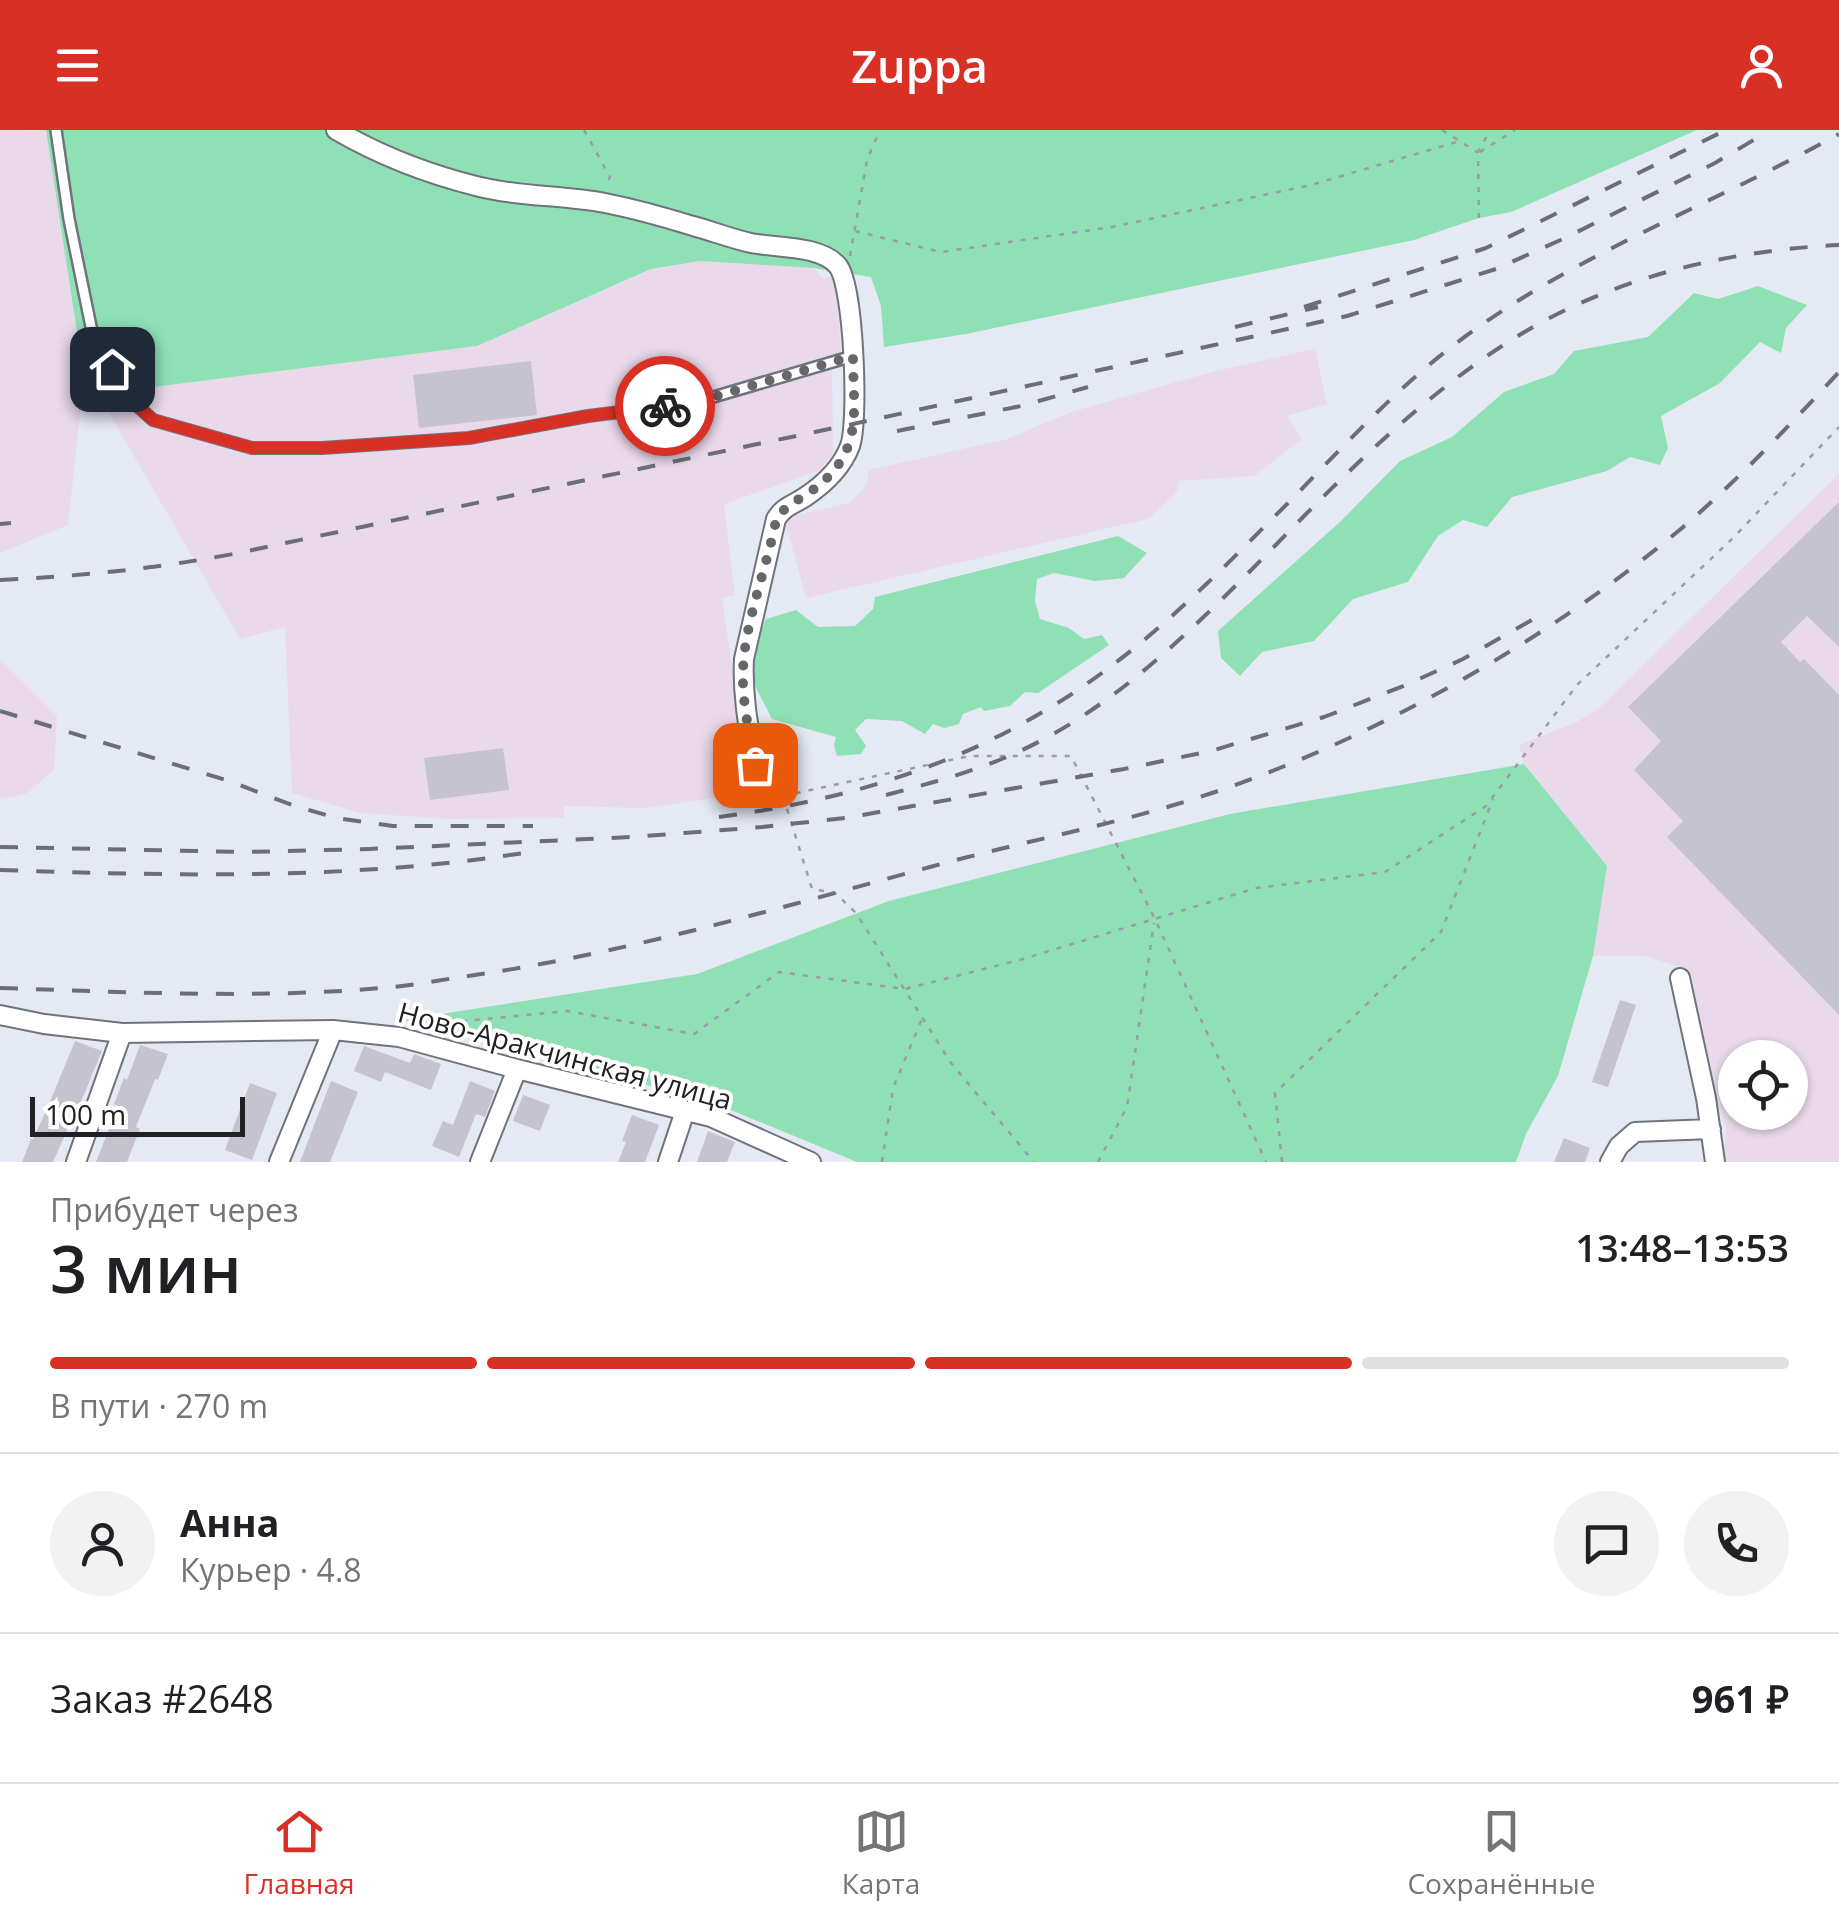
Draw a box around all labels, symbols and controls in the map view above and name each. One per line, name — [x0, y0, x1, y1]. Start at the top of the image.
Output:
text: Zuppa — [851, 35, 988, 96]
icon: menu — [50, 38, 105, 93]
icon: person — [1734, 38, 1789, 93]
pin — [70, 327, 155, 412]
icon: home — [85, 342, 140, 397]
courier — [615, 356, 715, 456]
icon: bike — [638, 379, 693, 434]
pin — [713, 723, 798, 808]
icon: bag — [728, 738, 783, 793]
street label: Ново-Аракчинская улица — [394, 992, 736, 1118]
map controls — [1718, 1040, 1808, 1130]
button: locate — [1718, 1040, 1808, 1130]
scale bar — [30, 1092, 245, 1136]
text: 100 m — [45, 1095, 126, 1133]
text: Прибудет через — [50, 1188, 298, 1231]
text: 13:48–13:53 — [1575, 1221, 1789, 1273]
text: 3 мин — [50, 1224, 242, 1312]
text: В пути · 270 m — [50, 1384, 268, 1427]
button: person — [50, 1491, 155, 1596]
button: chat — [1554, 1491, 1659, 1596]
button: phone — [1684, 1491, 1789, 1596]
text: Анна — [180, 1496, 280, 1548]
text: Курьер · 4.8 — [180, 1548, 362, 1591]
text: Заказ #2648 — [50, 1672, 274, 1724]
text: 961 ₽ — [1692, 1672, 1789, 1724]
tab: Главная — [244, 1804, 355, 1902]
tab: Карта — [842, 1804, 920, 1902]
tab: Сохранённые — [1407, 1804, 1595, 1902]

